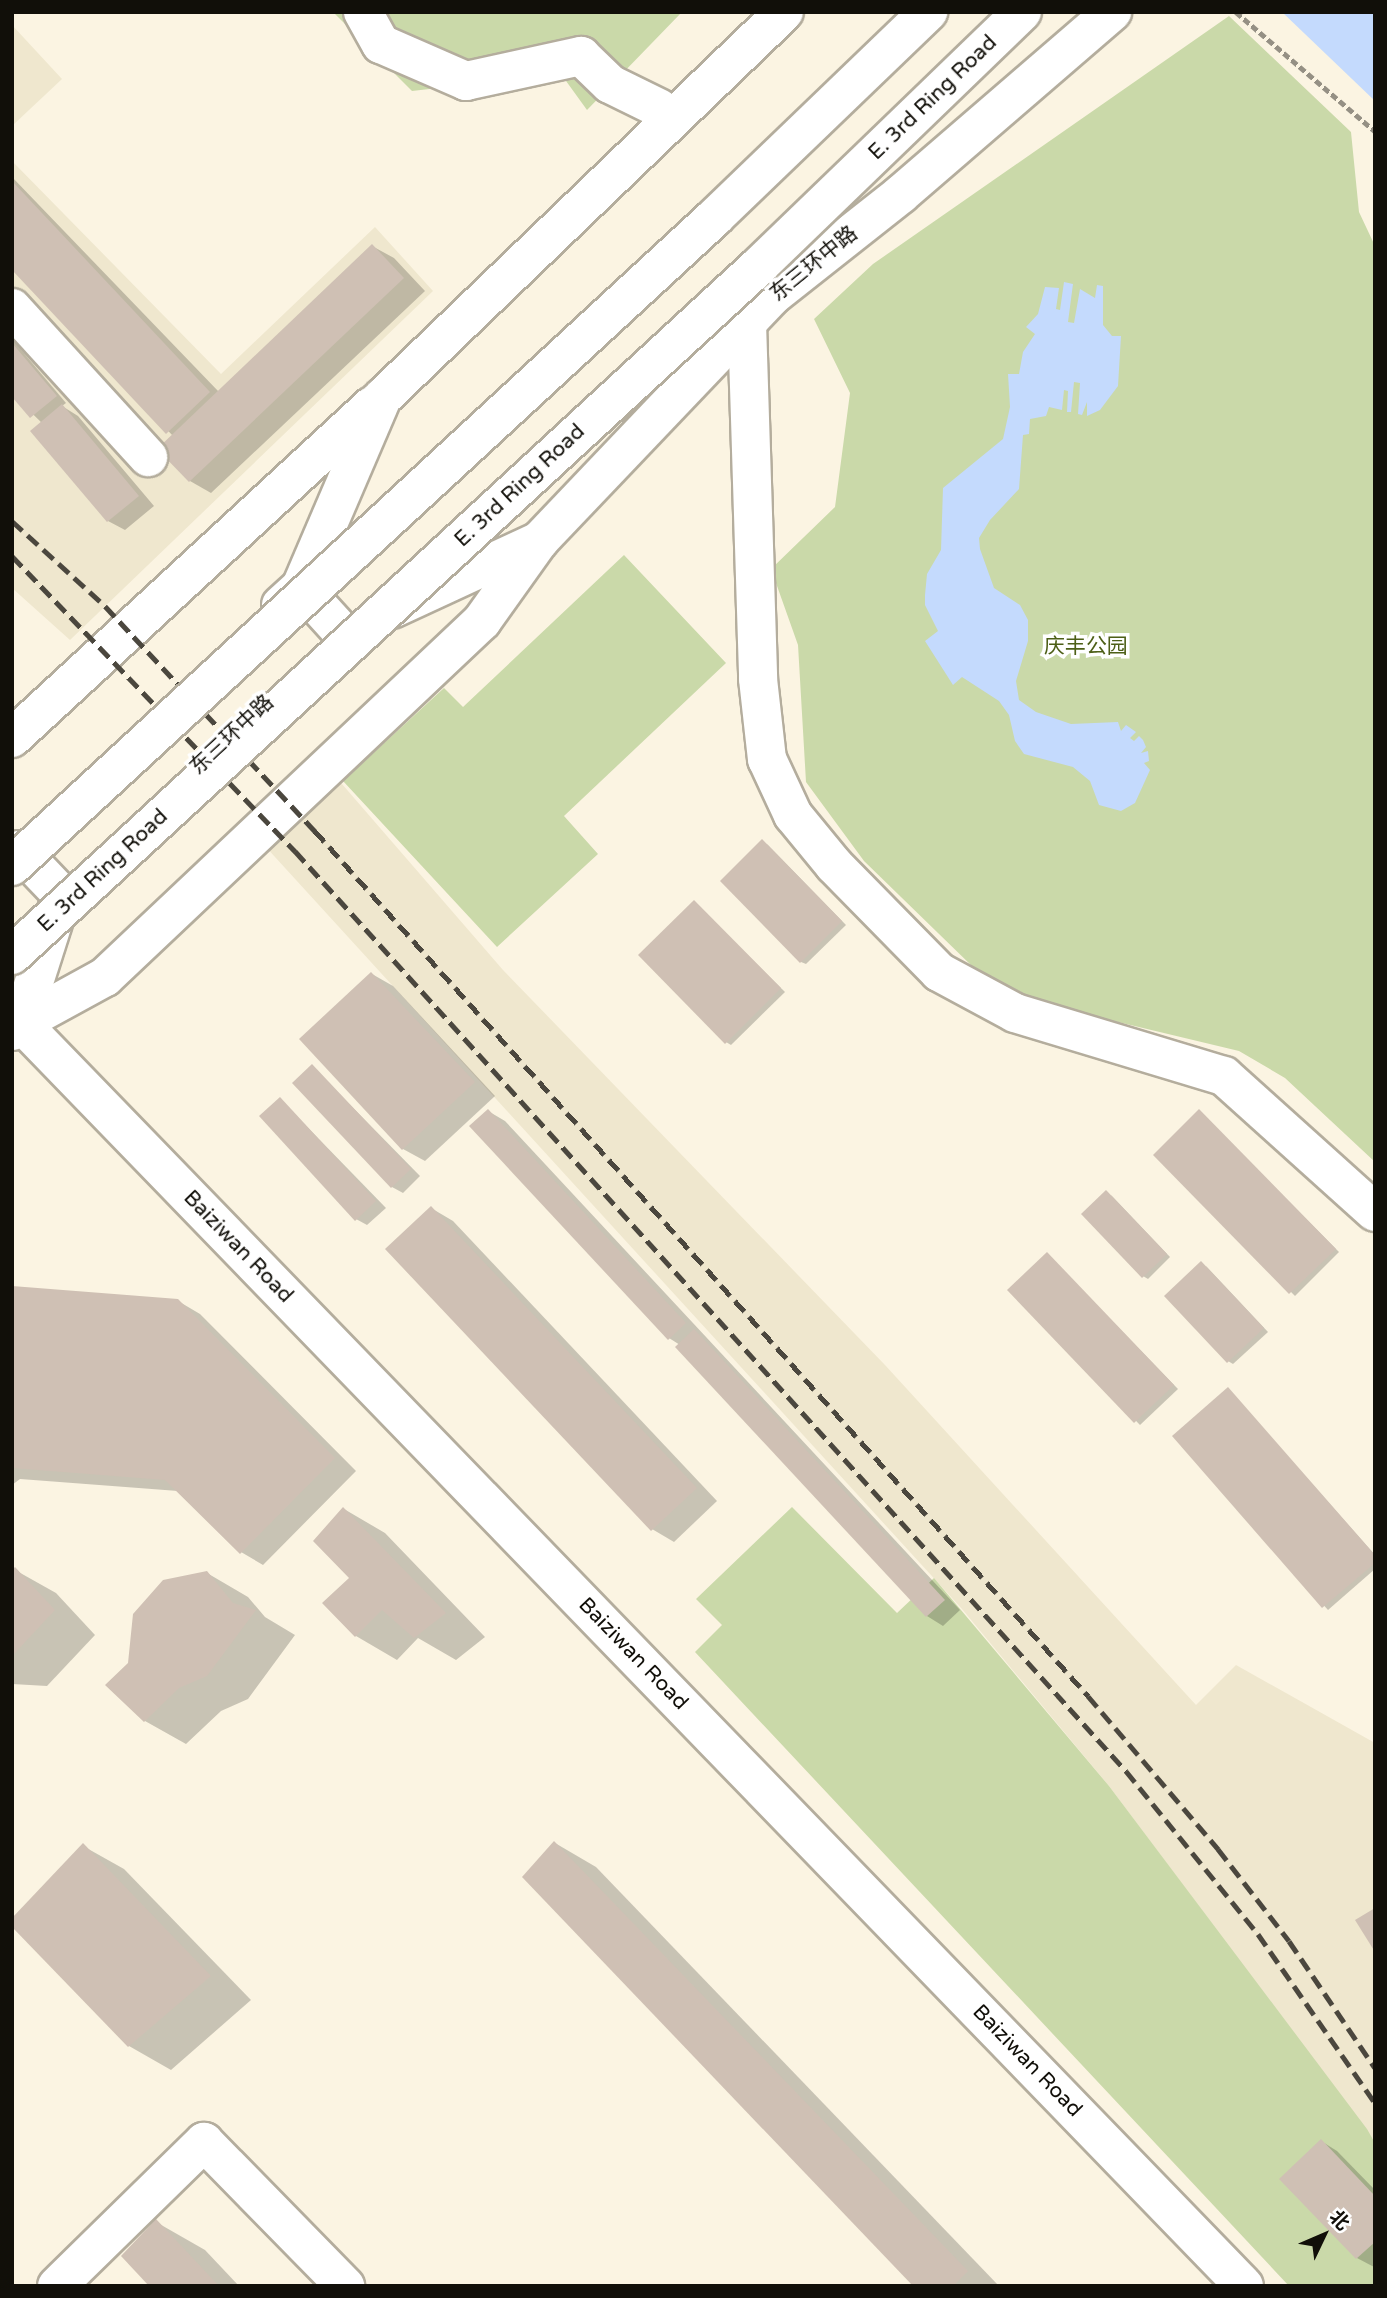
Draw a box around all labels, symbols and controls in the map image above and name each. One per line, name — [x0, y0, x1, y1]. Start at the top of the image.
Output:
street label: E. 3rd Ring Road — [864, 30, 1002, 166]
street label: 东三环中路 — [765, 221, 863, 307]
street label: E. 3rd Ring Road — [450, 419, 590, 553]
park label: 庆丰公园 — [1044, 634, 1128, 660]
street label: 东三环中路 — [185, 690, 279, 780]
street label: E. 3rd Ring Road — [33, 804, 173, 938]
street label: Baiziwan Road — [178, 1186, 298, 1308]
street label: Baiziwan Road — [573, 1593, 693, 1715]
street label: Baiziwan Road — [967, 2000, 1087, 2122]
north arrow — [1289, 2200, 1359, 2270]
text: 北 — [1325, 2206, 1354, 2235]

